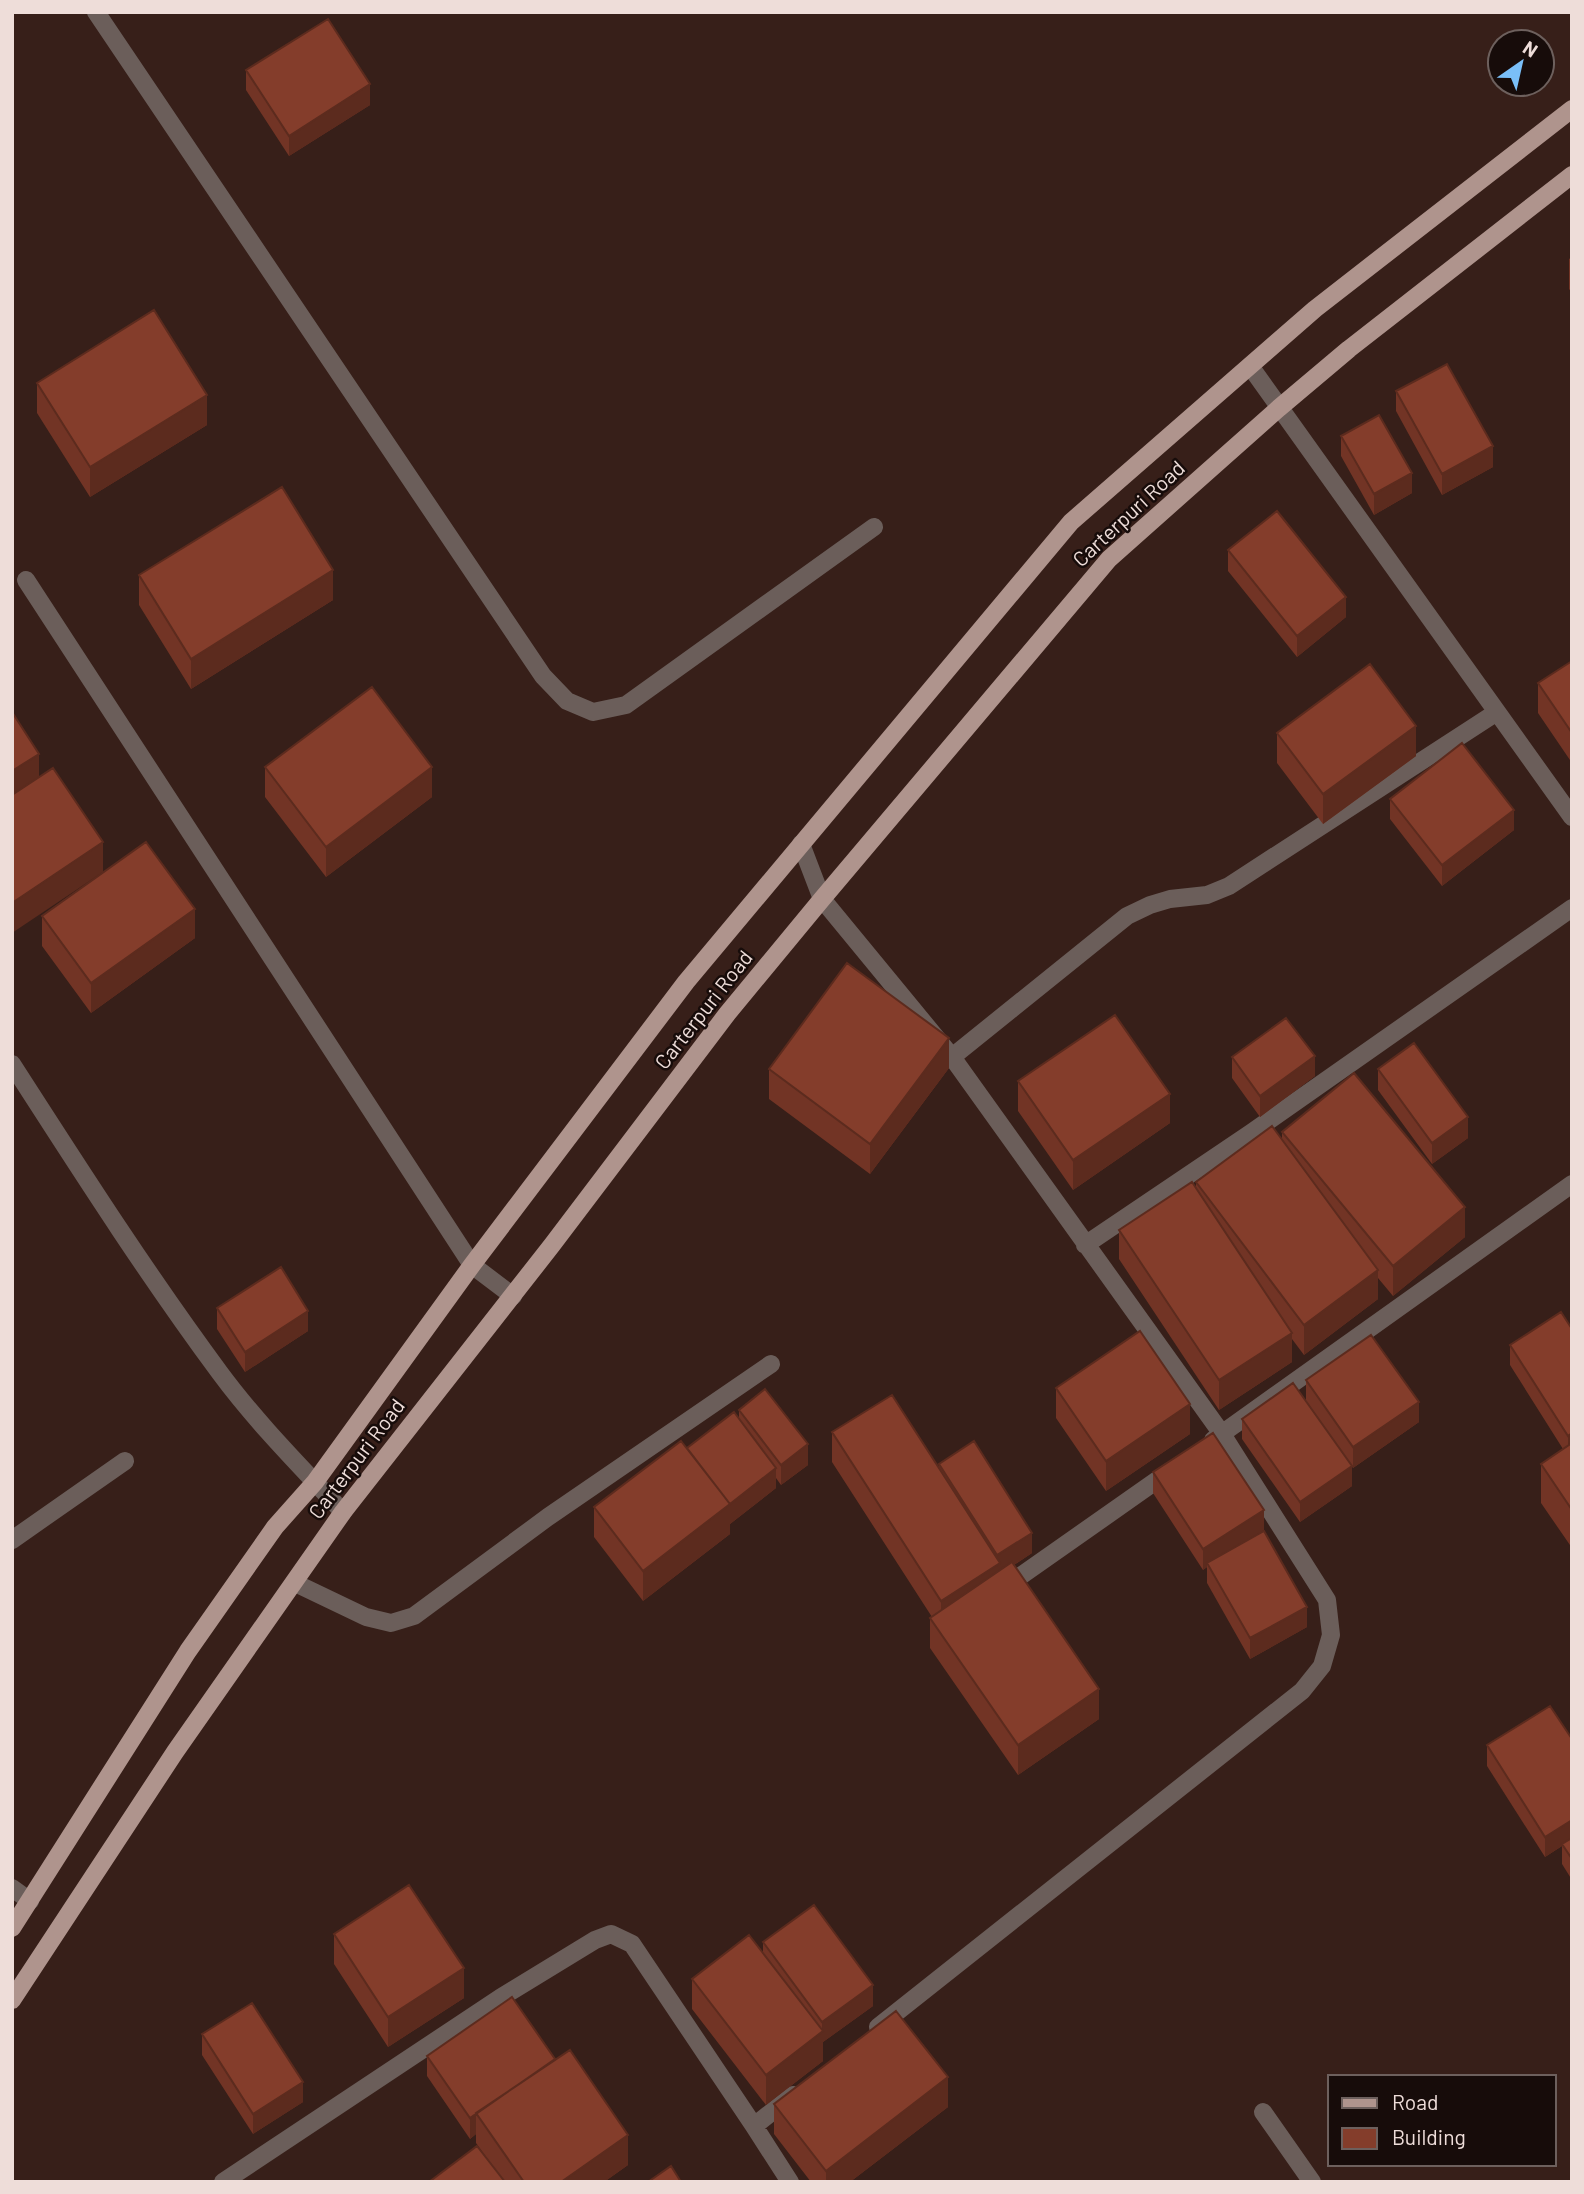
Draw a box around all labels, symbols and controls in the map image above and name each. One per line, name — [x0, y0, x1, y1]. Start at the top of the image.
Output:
north arrow — [1486, 28, 1556, 98]
text: N — [1519, 35, 1542, 62]
street label: Carterpuri Road — [1067, 455, 1189, 571]
street label: Carterpuri Road — [649, 945, 757, 1073]
street label: Carterpuri Road — [303, 1393, 409, 1523]
legend — [1328, 2075, 1556, 2166]
text: Road — [1392, 2089, 1438, 2114]
text: Building — [1392, 2124, 1466, 2149]

